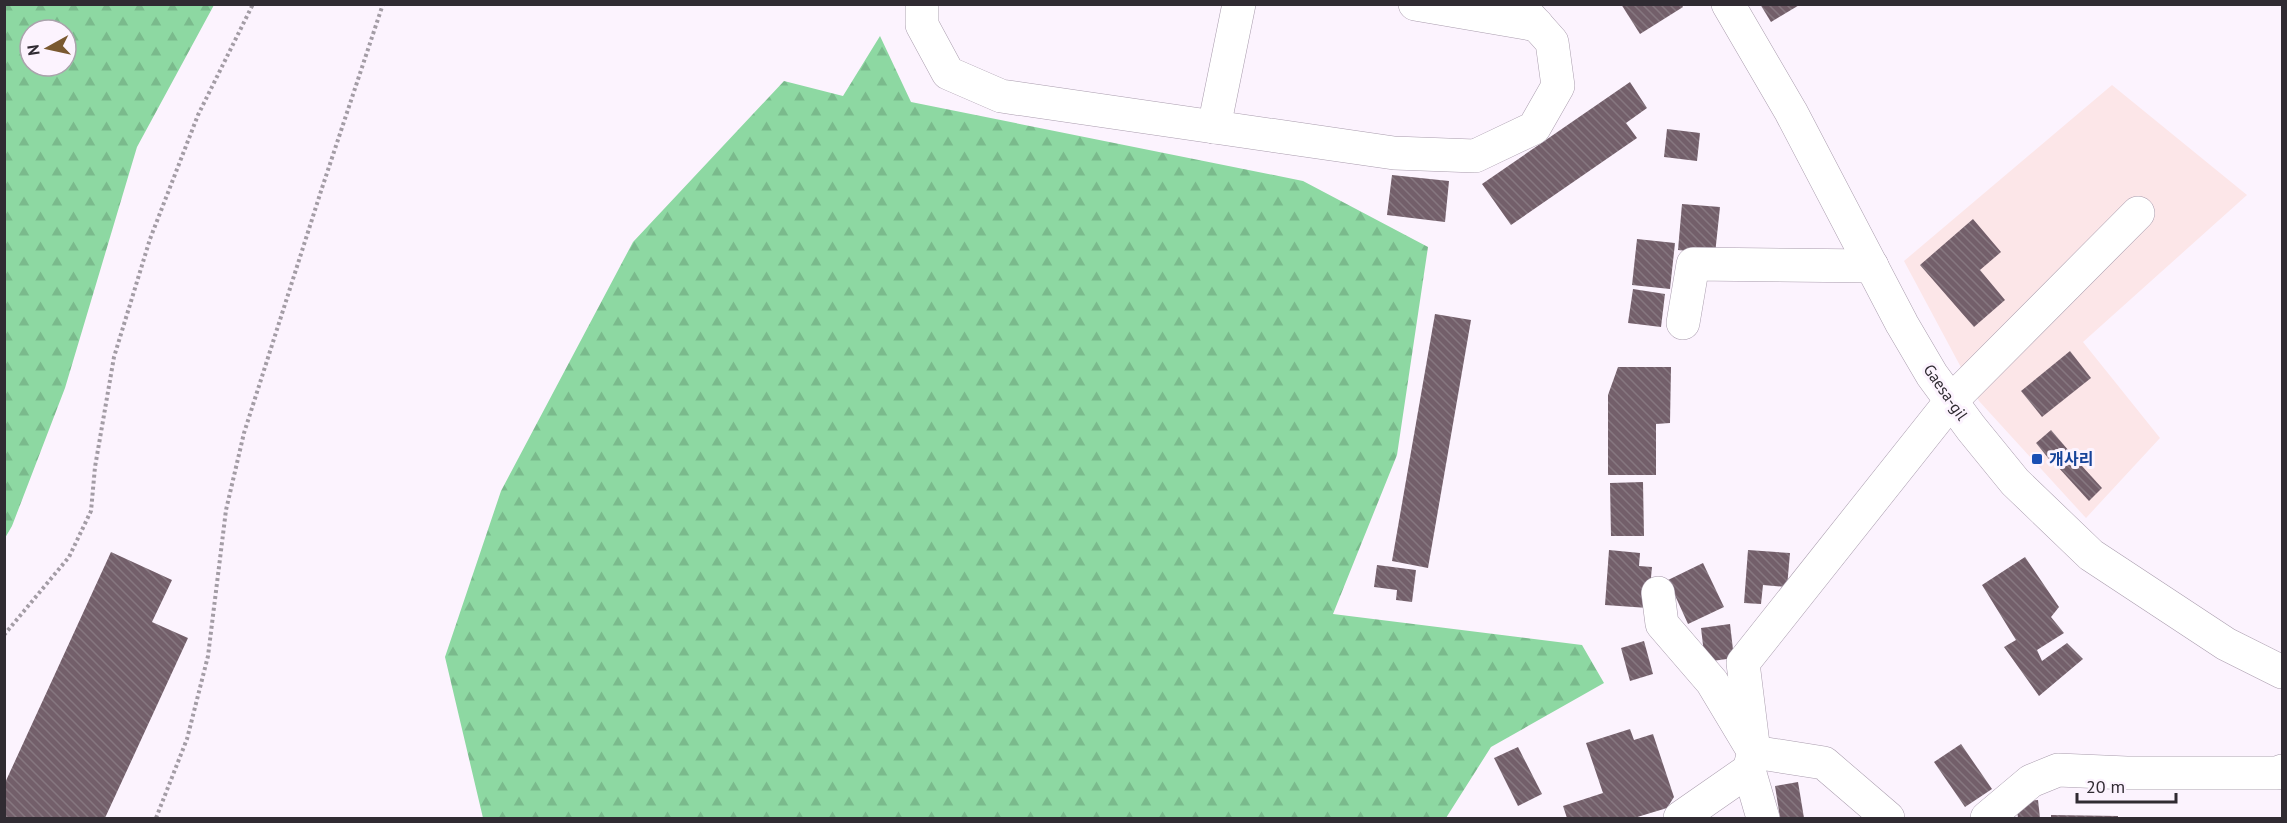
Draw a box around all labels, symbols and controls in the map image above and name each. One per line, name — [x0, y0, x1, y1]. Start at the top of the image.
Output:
north arrow — [18, 18, 78, 78]
text: N — [23, 43, 44, 57]
street label: Gaesa-gil — [1919, 360, 1973, 424]
place label: 개사리 — [2049, 449, 2093, 469]
marker: 개사리 — [2030, 452, 2044, 466]
scale bar — [2077, 766, 2176, 804]
text: 20 m — [2086, 775, 2125, 798]

